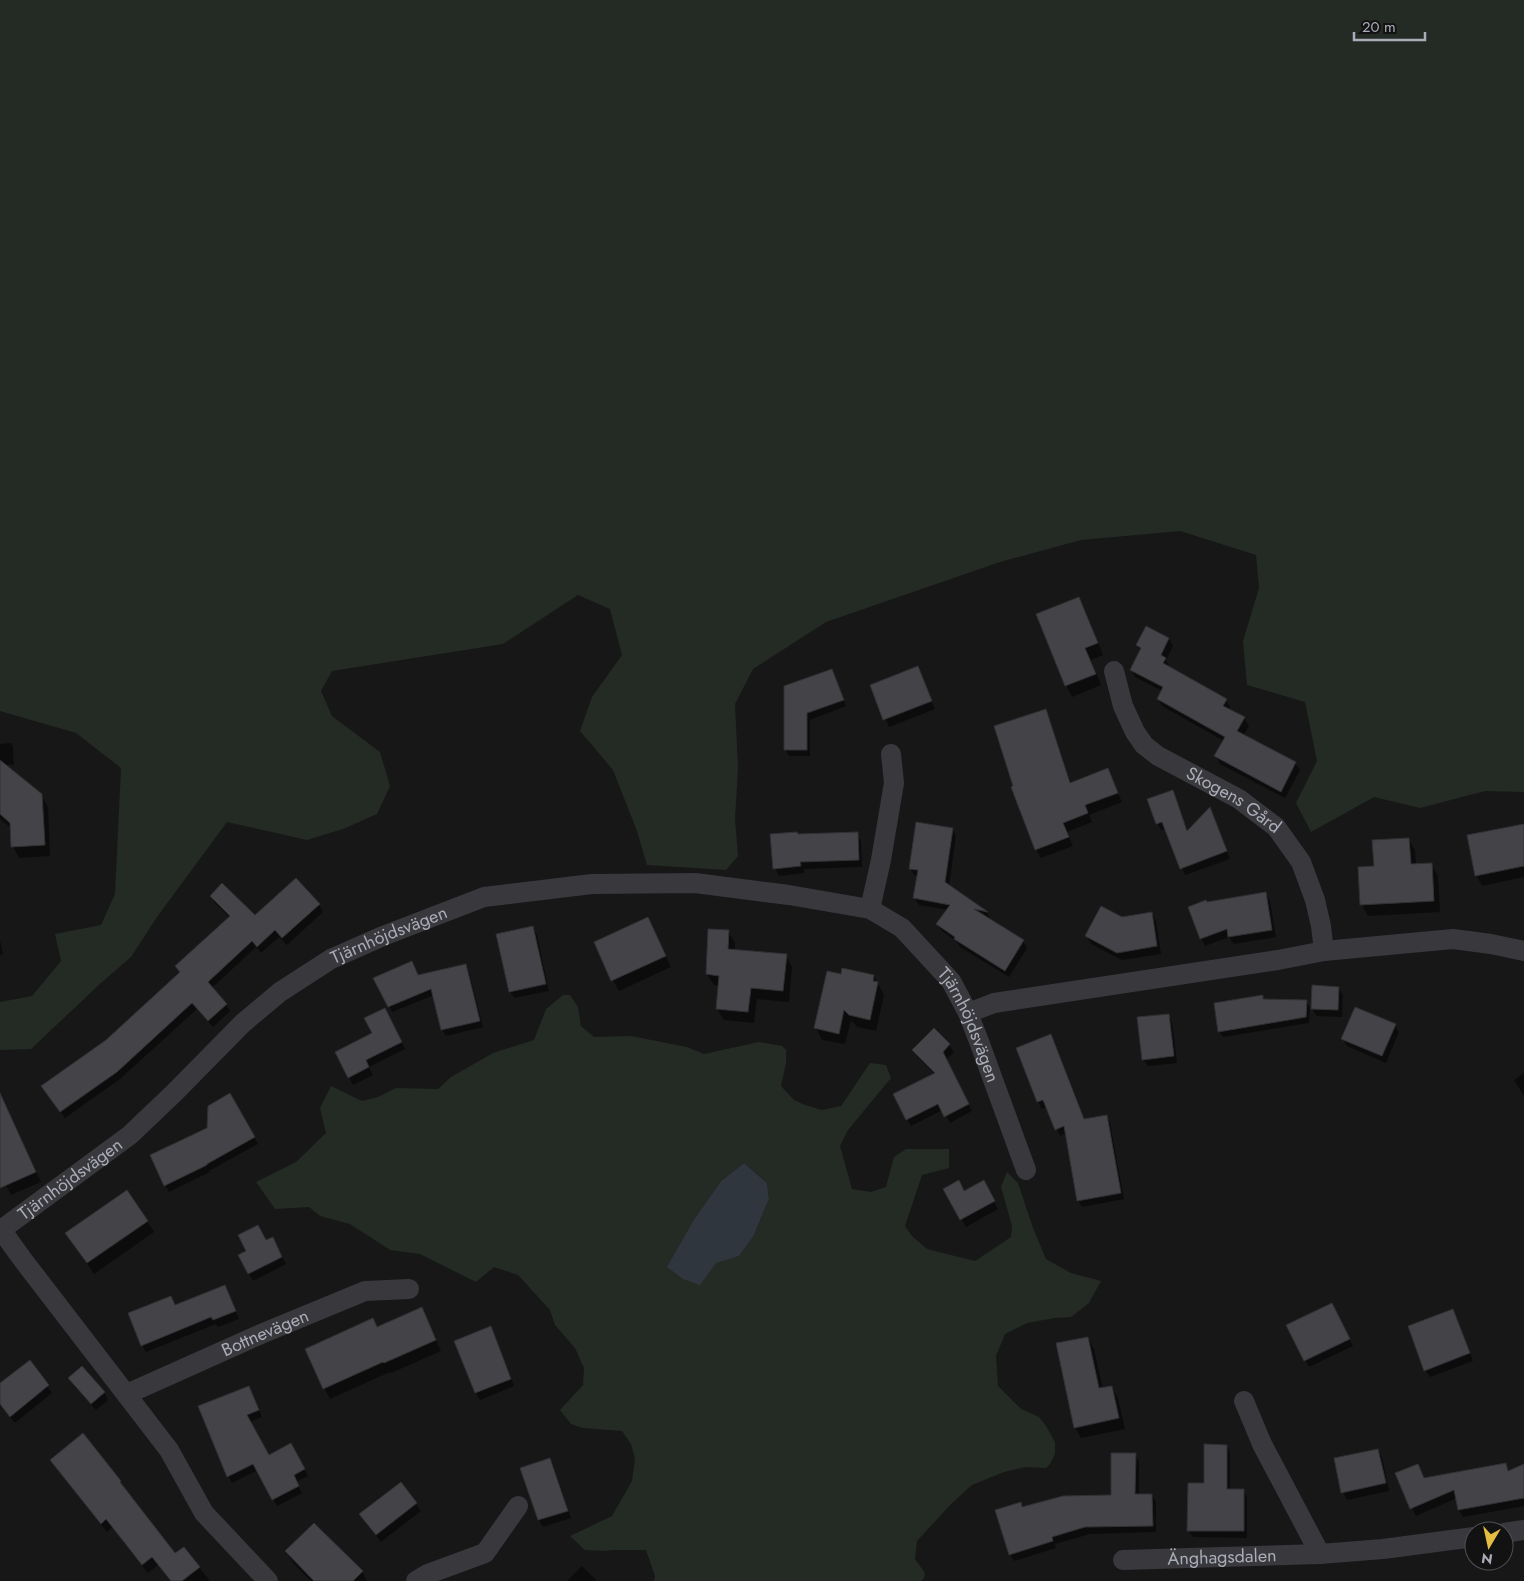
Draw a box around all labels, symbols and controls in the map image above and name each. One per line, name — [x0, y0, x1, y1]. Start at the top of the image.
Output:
scale bar — [1354, 10, 1425, 42]
text: 20 m — [1362, 16, 1396, 38]
street label: Skogens Gård — [1182, 760, 1287, 840]
street label: Tjärnhöjdsvägen — [326, 899, 451, 971]
street label: Tjärnhöjdsvägen — [931, 961, 1006, 1086]
street label: Tjärnhöjdsvägen — [13, 1132, 128, 1226]
street label: Bottnevägen — [217, 1303, 313, 1363]
north arrow — [1464, 1521, 1514, 1571]
street label: Änghagsdalen — [1167, 1542, 1277, 1572]
text: N — [1480, 1548, 1494, 1570]

